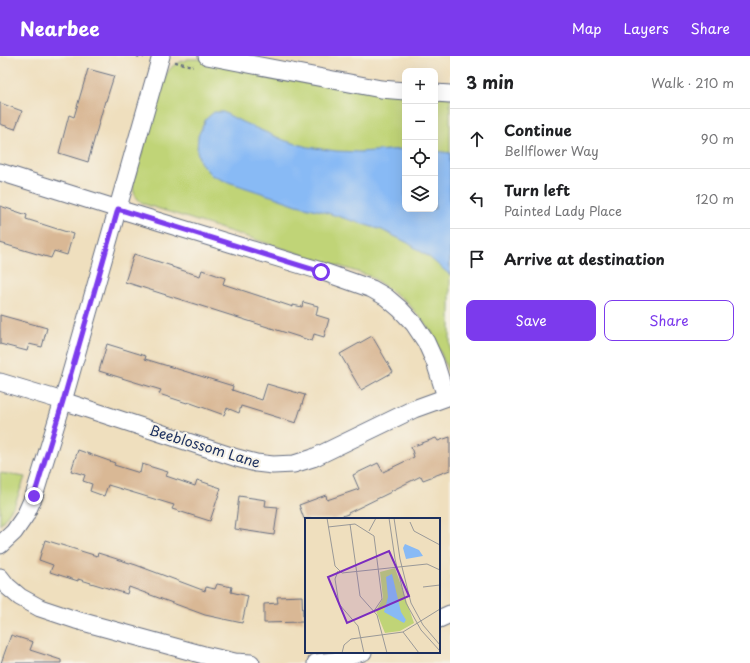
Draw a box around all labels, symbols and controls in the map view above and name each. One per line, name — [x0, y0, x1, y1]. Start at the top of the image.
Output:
text: Nearbee — [20, 14, 100, 42]
text: Map — [572, 18, 602, 39]
text: Layers — [624, 18, 669, 39]
text: Share — [691, 18, 730, 39]
map controls — [402, 68, 438, 212]
button: + — [402, 68, 438, 104]
text: 3 min — [466, 69, 514, 95]
text: Walk · 210 m — [651, 73, 734, 92]
button: − — [402, 104, 438, 140]
text: Continue — [504, 118, 572, 141]
icon: ahead — [466, 128, 488, 150]
text: 90 m — [701, 129, 734, 148]
button: locate — [402, 140, 438, 176]
text: Bellflower Way — [504, 141, 599, 160]
button: layers — [402, 176, 438, 212]
text: Turn left — [504, 178, 570, 201]
icon: left — [466, 188, 488, 210]
text: 120 m — [695, 189, 734, 208]
text: Painted Lady Place — [504, 201, 622, 220]
text: Arrive at destination — [504, 247, 665, 270]
icon: arrive — [466, 248, 488, 270]
route start — [312, 263, 330, 281]
button: Save — [466, 300, 596, 341]
button: Share — [604, 300, 734, 341]
street label: Beeblossom Lane — [147, 419, 263, 473]
route end — [25, 487, 43, 505]
inset map — [305, 518, 440, 653]

